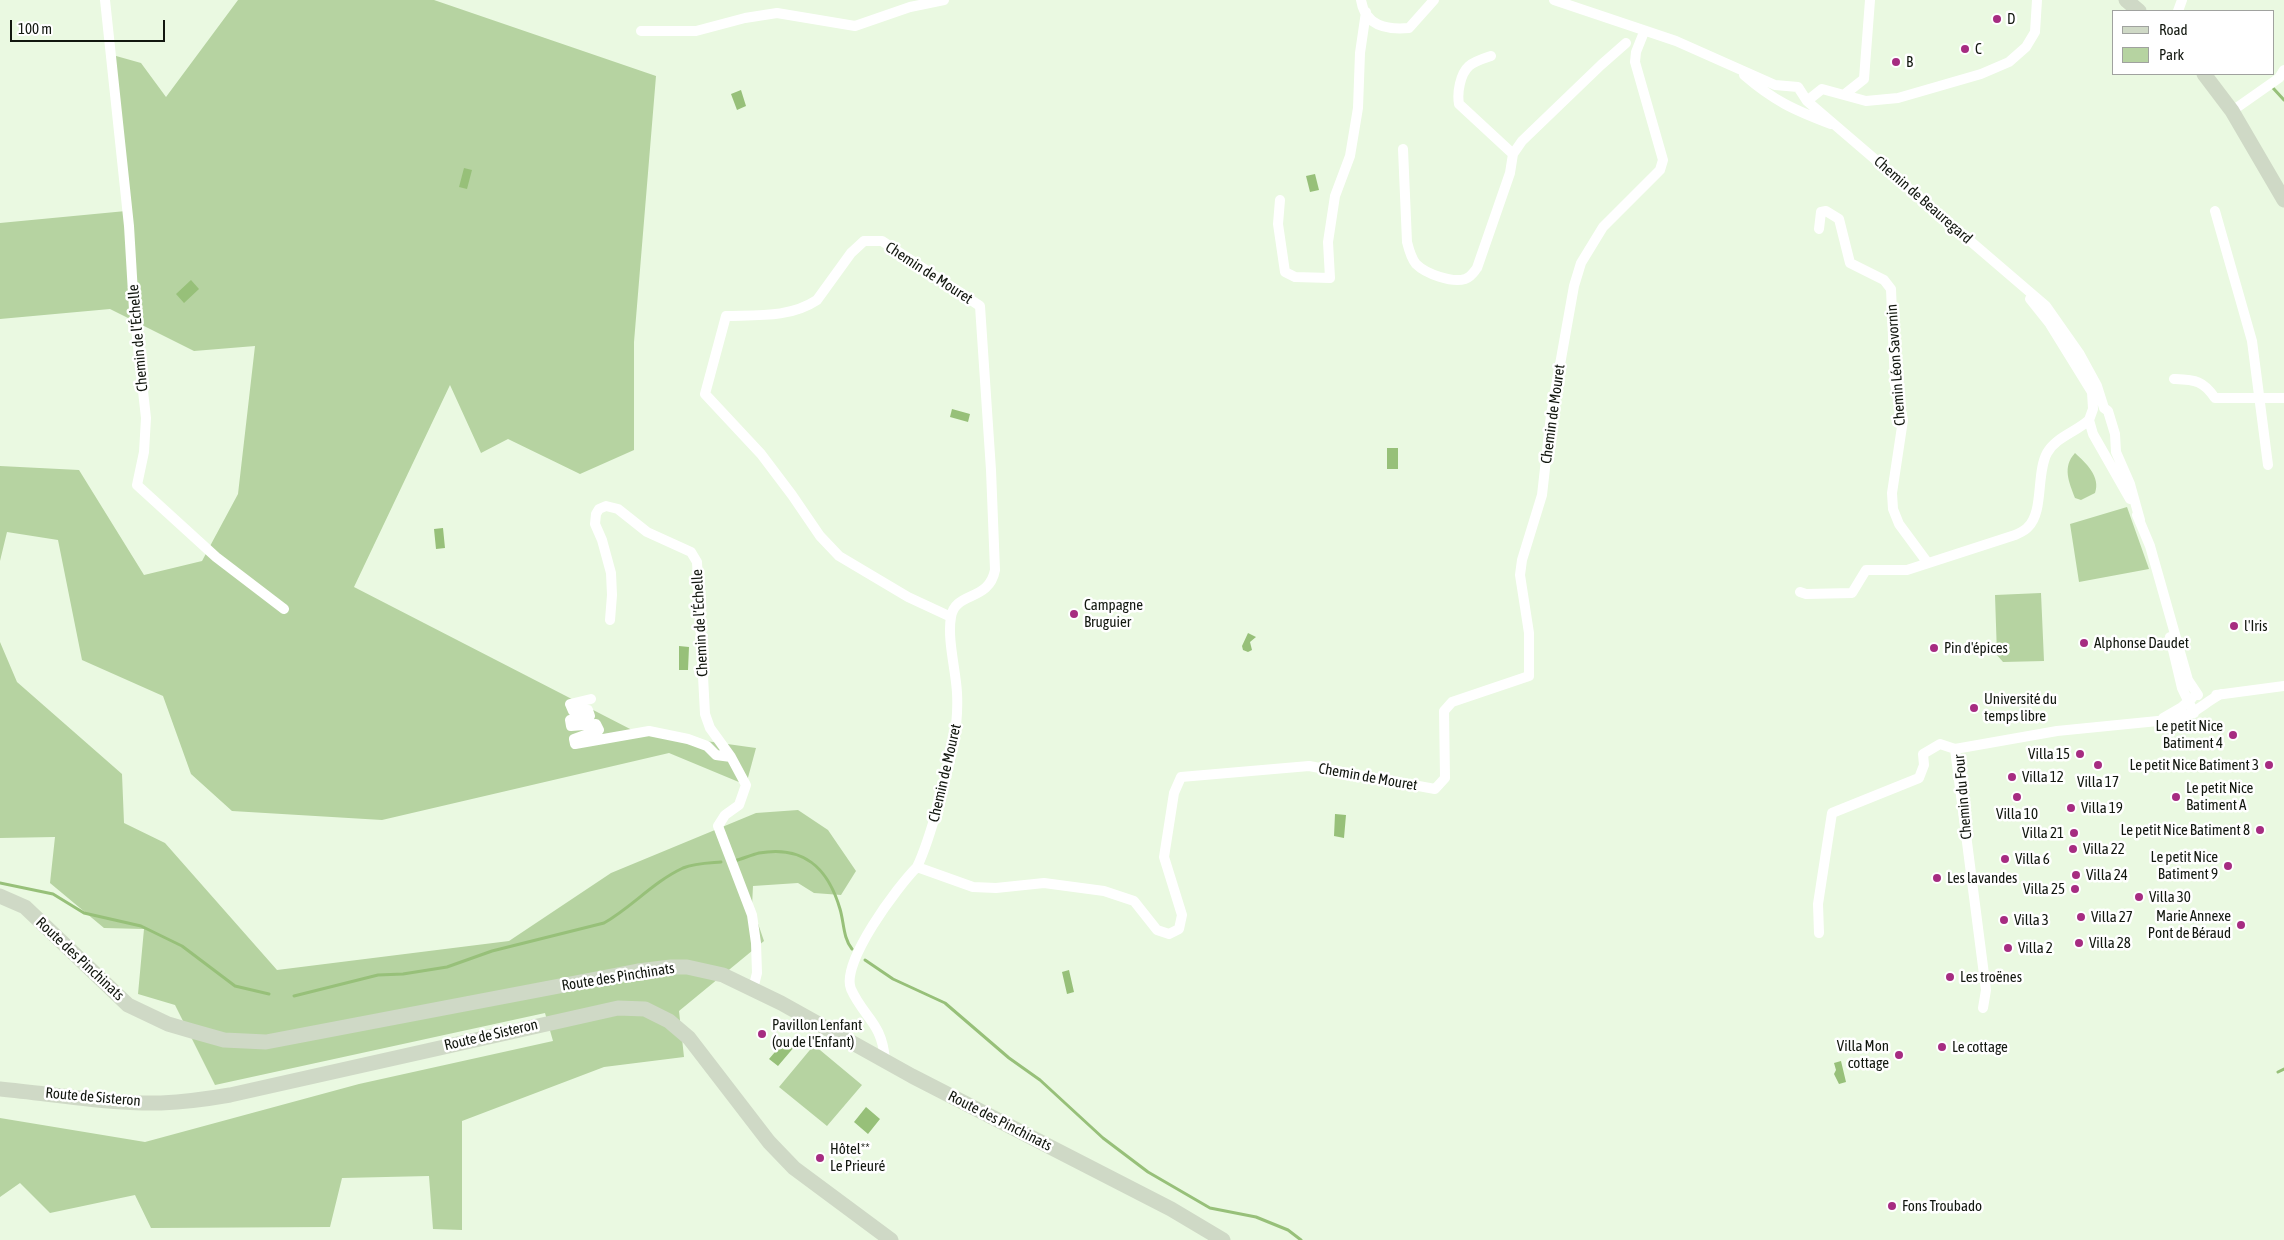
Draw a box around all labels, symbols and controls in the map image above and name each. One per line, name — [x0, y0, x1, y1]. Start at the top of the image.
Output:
scale bar — [12, 10, 168, 42]
place label: D — [2007, 10, 2015, 28]
legend — [2112, 10, 2274, 75]
marker: D — [1991, 13, 2003, 25]
text: 100 m — [18, 20, 52, 37]
text: Road — [2159, 21, 2188, 38]
place label: C — [1975, 40, 1982, 58]
marker: C — [1959, 43, 1971, 55]
text: Park — [2159, 46, 2184, 63]
place label: B — [1906, 53, 1913, 71]
marker: B — [1890, 56, 1902, 68]
street label: Chemin de Beauregard — [1870, 152, 1976, 248]
street label: Chemin de Mouret — [882, 238, 976, 308]
street label: Chemin de l’Échelle — [124, 284, 152, 392]
street label: Chemin Léon Savornin — [1883, 303, 1909, 427]
street label: Chemin de Mouret — [1537, 363, 1569, 465]
street label: Chemin de l’Échelle — [688, 569, 712, 677]
place label: Campagne Bruguier — [1084, 596, 1143, 631]
marker: Campagne Bruguier — [1068, 608, 1080, 620]
place label: l'Iris — [2244, 617, 2267, 635]
marker: l'Iris — [2228, 620, 2240, 632]
place label: Alphonse Daudet — [2094, 634, 2189, 652]
marker: Alphonse Daudet — [2078, 637, 2090, 649]
place label: Pin d'épices — [1944, 639, 2008, 657]
marker: Pin d'épices — [1928, 642, 1940, 654]
place label: Université du temps libre — [1984, 690, 2057, 725]
marker: Université du temps libre — [1968, 702, 1980, 714]
place label: Le petit Nice Batiment 4 — [2156, 717, 2223, 752]
street label: Chemin de Mouret — [925, 722, 965, 824]
marker: Le petit Nice Batiment 4 — [2227, 729, 2239, 741]
place label: Villa 15 — [2028, 745, 2070, 763]
marker: Villa 15 — [2074, 748, 2086, 760]
street label: Chemin du Four — [1950, 754, 1976, 840]
place label: Le petit Nice Batiment 3 — [2129, 756, 2259, 774]
street label: Chemin de Mouret — [1317, 759, 1419, 795]
marker: Villa 17 — [2092, 759, 2104, 771]
marker: Le petit Nice Batiment 3 — [2263, 759, 2275, 771]
place label: Villa 12 — [2022, 768, 2064, 786]
marker: Villa 12 — [2006, 771, 2018, 783]
place label: Villa 17 — [2077, 773, 2119, 791]
place label: Le petit Nice Batiment A — [2186, 779, 2253, 814]
marker: Villa 10 — [2011, 791, 2023, 803]
marker: Le petit Nice Batiment A — [2170, 791, 2182, 803]
place label: Villa 19 — [2081, 799, 2123, 817]
marker: Villa 19 — [2065, 802, 2077, 814]
place label: Villa 10 — [1996, 805, 2038, 823]
place label: Le petit Nice Batiment 8 — [2120, 821, 2250, 839]
place label: Villa 21 — [2022, 824, 2064, 842]
marker: Le petit Nice Batiment 8 — [2254, 824, 2266, 836]
marker: Villa 21 — [2068, 827, 2080, 839]
place label: Villa 22 — [2083, 840, 2125, 858]
marker: Villa 22 — [2067, 843, 2079, 855]
place label: Le petit Nice Batiment 9 — [2151, 848, 2218, 883]
place label: Villa 6 — [2015, 850, 2050, 868]
marker: Villa 6 — [1999, 853, 2011, 865]
marker: Le petit Nice Batiment 9 — [2222, 860, 2234, 872]
place label: Villa 24 — [2086, 866, 2128, 884]
place label: Les lavandes — [1947, 869, 2017, 887]
marker: Villa 24 — [2070, 869, 2082, 881]
marker: Les lavandes — [1931, 872, 1943, 884]
place label: Villa 25 — [2023, 880, 2065, 898]
marker: Villa 25 — [2069, 883, 2081, 895]
place label: Villa 30 — [2149, 888, 2191, 906]
marker: Villa 30 — [2133, 891, 2145, 903]
place label: Marie Annexe Pont de Béraud — [2148, 907, 2231, 942]
place label: Villa 27 — [2091, 908, 2133, 926]
place label: Villa 3 — [2014, 911, 2049, 929]
marker: Villa 27 — [2075, 911, 2087, 923]
street label: Route des Pinchinats — [32, 914, 128, 1004]
marker: Villa 3 — [1998, 914, 2010, 926]
marker: Marie Annexe Pont de Béraud — [2235, 919, 2247, 931]
place label: Villa 28 — [2089, 934, 2131, 952]
marker: Villa 28 — [2073, 937, 2085, 949]
place label: Villa 2 — [2018, 939, 2053, 957]
marker: Villa 2 — [2002, 942, 2014, 954]
street label: Route des Pinchinats — [560, 959, 676, 995]
place label: Les troënes — [1960, 968, 2022, 986]
marker: Les troënes — [1944, 971, 1956, 983]
street label: Route de Sisteron — [442, 1015, 540, 1055]
place label: Pavillon Lenfant (ou de l'Enfant) — [772, 1016, 862, 1051]
marker: Pavillon Lenfant (ou de l'Enfant) — [756, 1028, 768, 1040]
place label: Villa Mon cottage — [1837, 1037, 1889, 1072]
place label: Le cottage — [1952, 1038, 2008, 1056]
marker: Le cottage — [1936, 1041, 1948, 1053]
marker: Villa Mon cottage — [1893, 1049, 1905, 1061]
street label: Route de Sisteron — [45, 1084, 141, 1110]
street label: Route des Pinchinats — [945, 1087, 1055, 1155]
place label: Hôtel** Le Prieuré — [830, 1140, 885, 1175]
marker: Hôtel** Le Prieuré — [814, 1152, 826, 1164]
place label: Fons Troubado — [1902, 1197, 1982, 1215]
marker: Fons Troubado — [1886, 1200, 1898, 1212]

